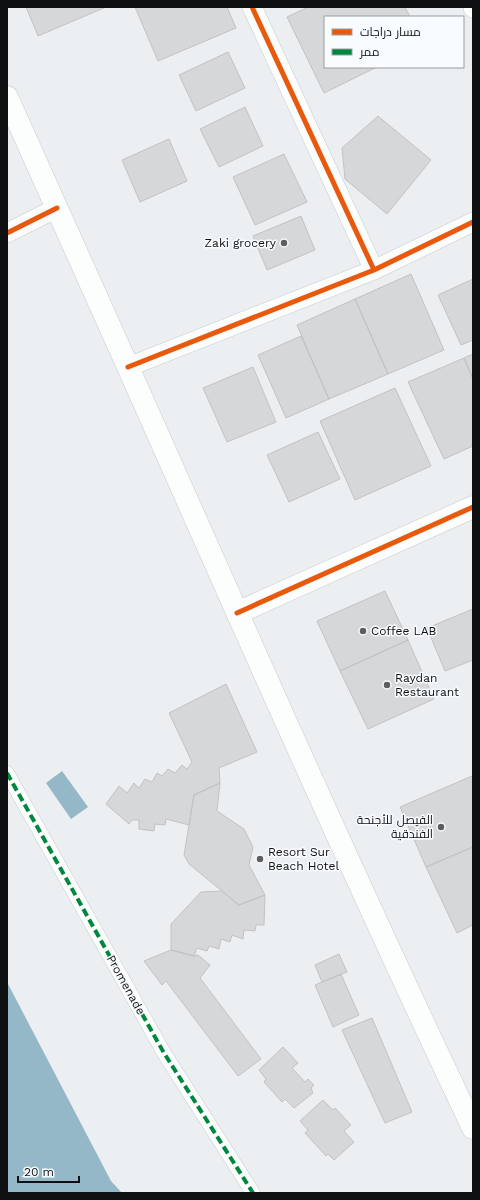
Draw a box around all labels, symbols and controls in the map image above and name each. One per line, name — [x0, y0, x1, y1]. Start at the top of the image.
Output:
legend — [324, 16, 464, 68]
text: مسار دراجات — [360, 25, 421, 39]
text: ممر — [359, 45, 379, 59]
place label: Zaki grocery — [205, 236, 277, 250]
marker: Zaki grocery — [279, 238, 289, 248]
place label: Coffee LAB — [371, 624, 437, 638]
marker: Coffee LAB — [358, 626, 368, 636]
place label: Raydan Restaurant — [395, 671, 459, 699]
marker: Raydan Restaurant — [382, 680, 392, 690]
place label: الفيصل للأجنحة الفندقية — [357, 813, 433, 841]
marker: الفيصل للأجنحة الفندقية — [436, 822, 446, 832]
place label: Resort Sur Beach Hotel — [268, 845, 340, 873]
marker: Resort Sur Beach Hotel — [255, 854, 265, 864]
street label: Promenade — [104, 953, 148, 1017]
scale bar — [18, 1158, 79, 1184]
text: 20 m — [24, 1165, 54, 1179]

